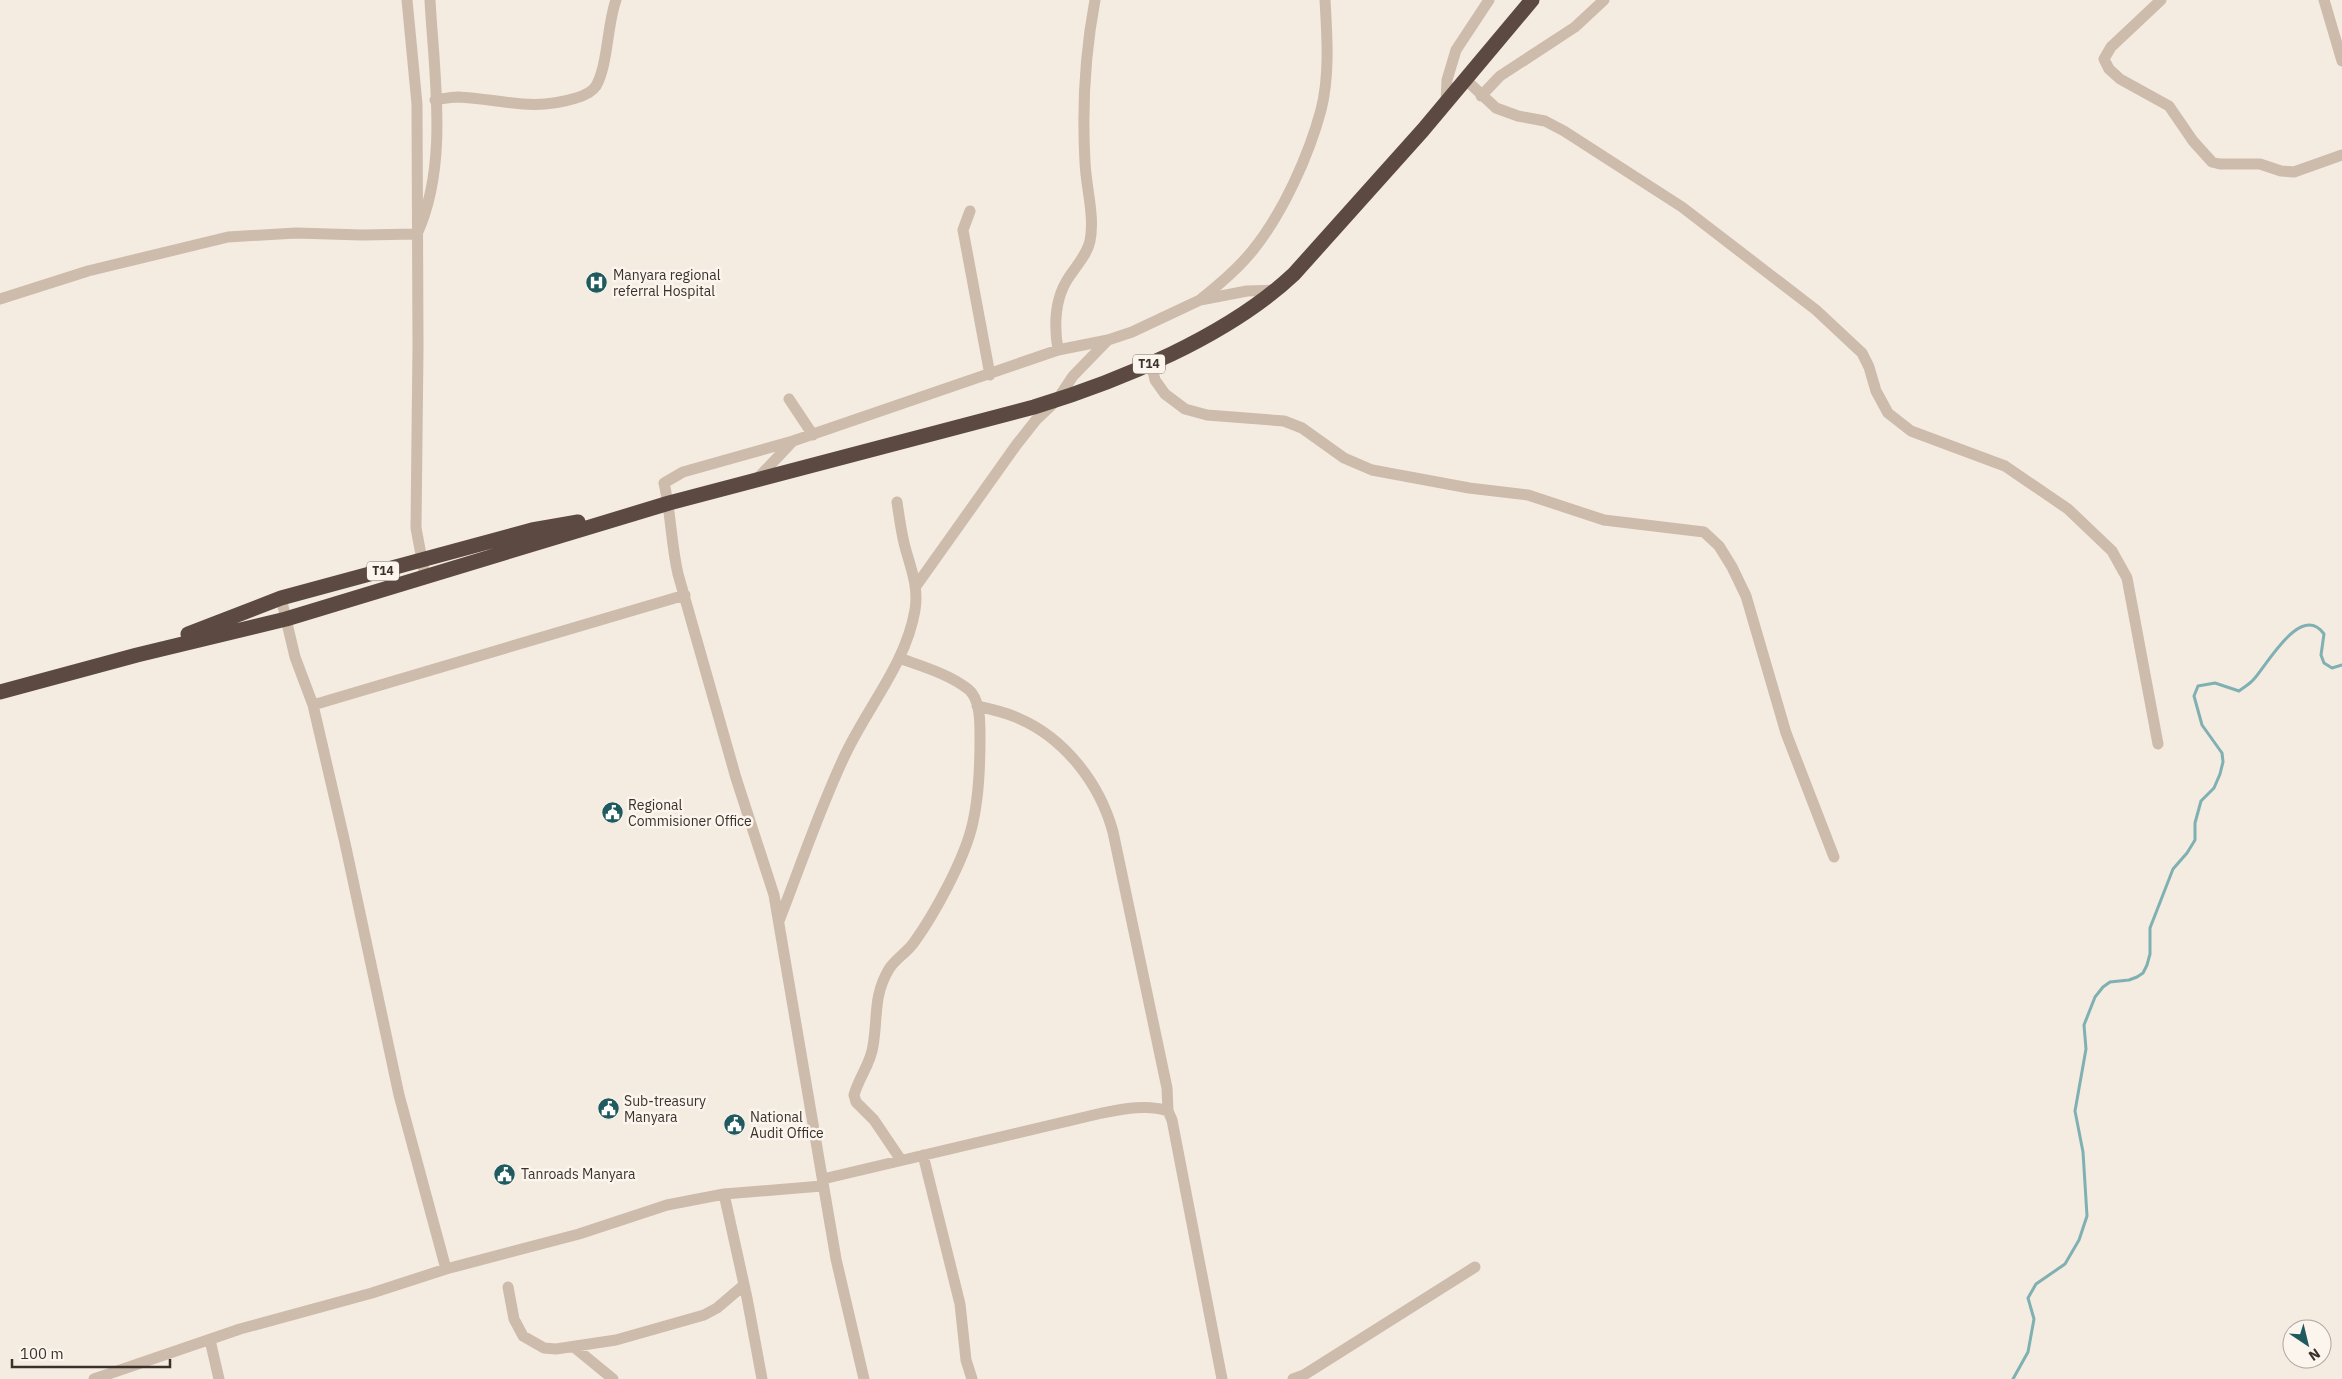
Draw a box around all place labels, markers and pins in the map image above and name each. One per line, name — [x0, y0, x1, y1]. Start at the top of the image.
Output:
place label: Manyara regional referral Hospital — [613, 266, 721, 300]
hospital icon: Manyara regional referral Hospital — [585, 271, 609, 295]
place label: Regional Commisioner Office — [628, 796, 752, 830]
public building icon: Regional Commisioner Office — [600, 801, 624, 825]
place label: Sub-treasury Manyara — [624, 1092, 706, 1126]
public building icon: Sub-treasury Manyara — [596, 1097, 620, 1121]
place label: National Audit Office — [750, 1108, 824, 1142]
public building icon: National Audit Office — [722, 1113, 746, 1137]
public building icon: Tanroads Manyara — [493, 1162, 517, 1186]
place label: Tanroads Manyara — [521, 1165, 636, 1183]

